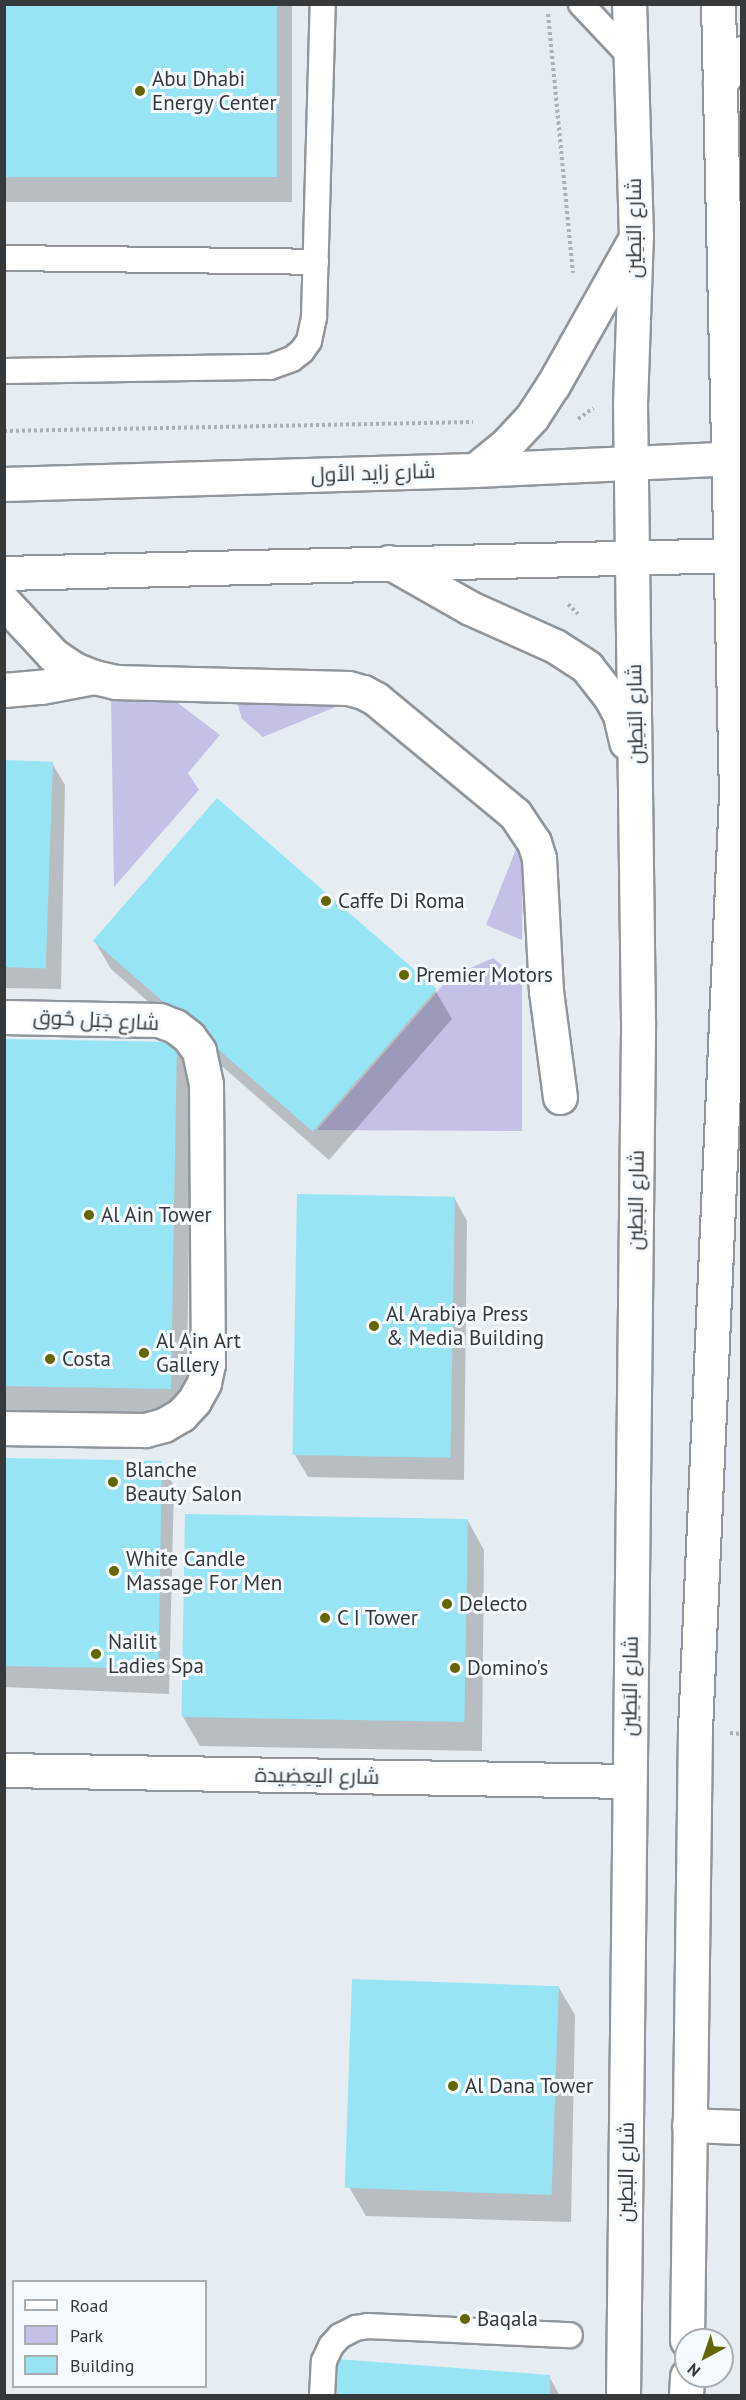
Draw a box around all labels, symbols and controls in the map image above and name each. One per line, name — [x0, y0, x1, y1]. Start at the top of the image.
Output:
place label: Abu Dhabi Energy Center — [152, 66, 277, 116]
marker: Abu Dhabi Energy Center — [133, 84, 147, 98]
street label: شارع البَطِين — [621, 178, 647, 278]
street label: شارع زايد الأول — [310, 458, 436, 488]
street label: شارع البَطِين — [622, 664, 648, 764]
place label: Caffe Di Roma — [338, 888, 465, 914]
marker: Caffe Di Roma — [319, 894, 333, 908]
place label: Premier Motors — [416, 962, 553, 988]
marker: Premier Motors — [397, 968, 411, 982]
street label: شارع جَبَل حُوق — [32, 1004, 160, 1036]
street label: شارع البَطِين — [623, 1150, 649, 1250]
place label: Al Ain Tower — [101, 1202, 213, 1228]
marker: Al Ain Tower — [82, 1208, 96, 1222]
place label: Al Arabiya Press & Media Building — [386, 1301, 544, 1351]
marker: Al Arabiya Press & Media Building — [367, 1319, 381, 1333]
place label: Al Ain Art Gallery — [156, 1328, 242, 1378]
place label: Costa — [62, 1346, 111, 1372]
marker: Al Ain Art Gallery — [137, 1346, 151, 1360]
marker: Costa — [43, 1352, 57, 1366]
place label: Blanche Beauty Salon — [125, 1457, 243, 1507]
marker: Blanche Beauty Salon — [106, 1475, 120, 1489]
place label: White Candle Massage For Men — [126, 1546, 282, 1596]
marker: White Candle Massage For Men — [107, 1564, 121, 1578]
place label: Delecto — [459, 1591, 528, 1617]
marker: Delecto — [440, 1597, 454, 1611]
place label: C I Tower — [337, 1605, 419, 1631]
marker: C I Tower — [318, 1611, 332, 1625]
place label: Nailit Ladies Spa — [108, 1629, 204, 1679]
street label: شارع البَطِين — [617, 1636, 643, 1736]
marker: Nailit Ladies Spa — [89, 1647, 103, 1661]
place label: Domino's — [467, 1655, 548, 1681]
marker: Domino's — [448, 1661, 462, 1675]
street label: شارع اليعِضِيدة — [254, 1762, 380, 1790]
place label: Al Dana Tower — [465, 2073, 594, 2099]
marker: Al Dana Tower — [446, 2079, 460, 2093]
street label: شارع البَطِين — [613, 2122, 639, 2222]
legend — [12, 2280, 207, 2388]
text: Road — [70, 2294, 108, 2317]
place label: Baqala — [477, 2306, 538, 2332]
marker: Baqala — [458, 2312, 472, 2326]
text: Park — [70, 2324, 103, 2347]
north arrow — [674, 2328, 734, 2388]
text: Building — [70, 2354, 134, 2377]
text: N — [683, 2359, 704, 2381]

